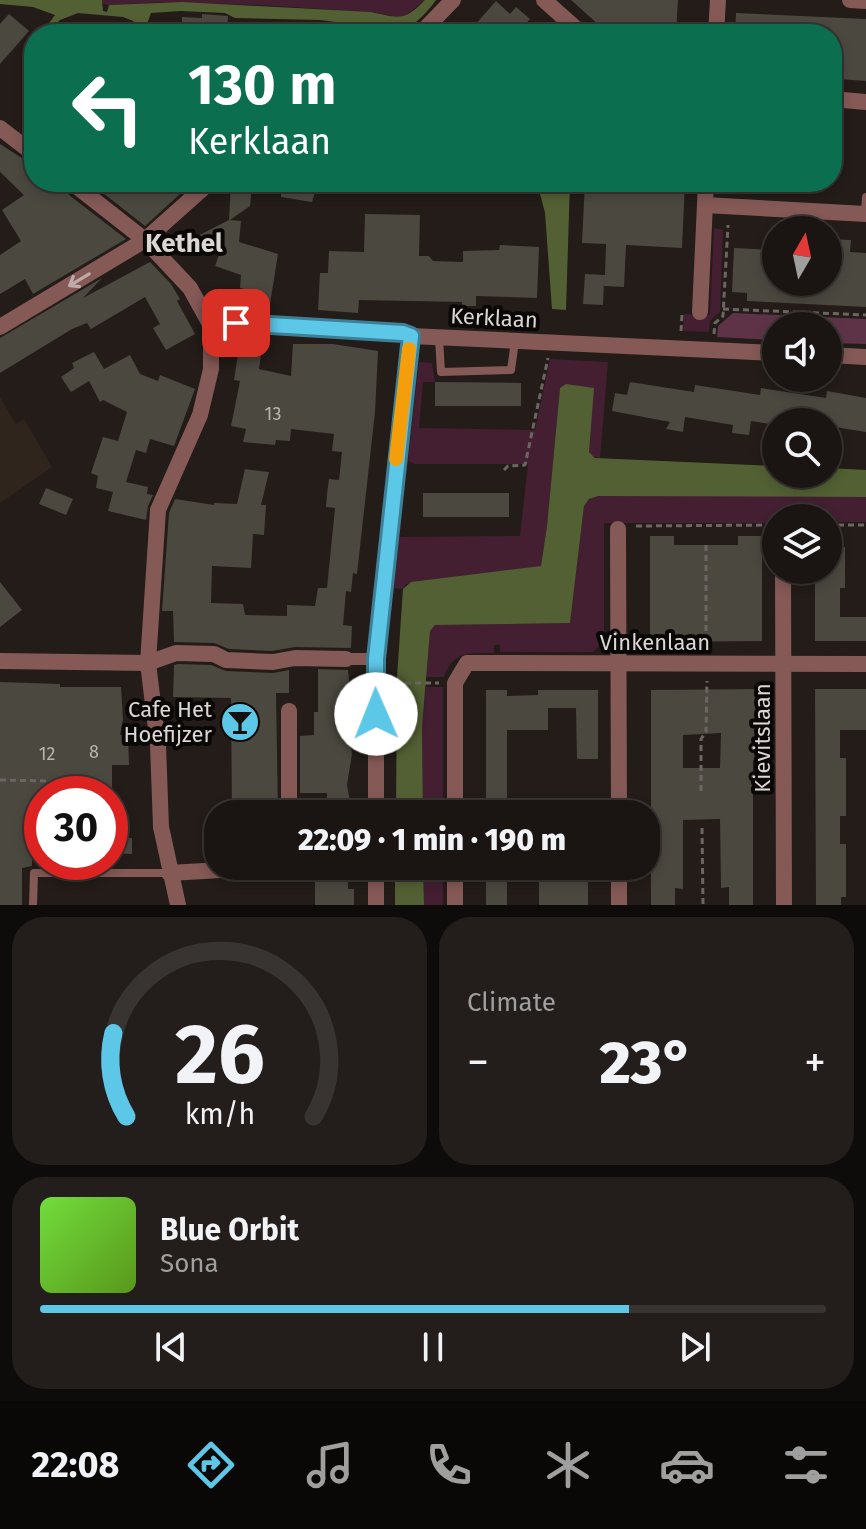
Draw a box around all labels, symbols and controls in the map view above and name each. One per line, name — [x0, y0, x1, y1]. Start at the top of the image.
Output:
text: 130 m — [188, 52, 336, 119]
icon: left — [56, 56, 160, 160]
text: Kerklaan — [188, 120, 331, 164]
north arrow — [762, 216, 842, 296]
map controls — [762, 216, 842, 584]
district label: Kethel — [145, 228, 223, 259]
one-way arrow — [68, 272, 91, 288]
pin — [202, 289, 270, 357]
icon: arrive — [214, 301, 258, 345]
street label: Kerklaan — [450, 302, 538, 334]
button: sound — [762, 312, 842, 392]
house number: 13 — [265, 403, 281, 425]
button: search — [762, 408, 842, 488]
button: layers — [762, 504, 842, 584]
street label: Vinkenlaan — [600, 629, 710, 656]
position arrow — [334, 672, 418, 756]
street label: Kievitslaan — [749, 683, 776, 793]
place label: Cafe Het Hoefijzer — [123, 696, 212, 748]
bar icon: Cafe Het Hoefijzer — [219, 701, 261, 743]
house number: 8 — [89, 741, 99, 763]
house number: 12 — [39, 743, 55, 765]
speed limit sign: 30 — [24, 776, 128, 880]
text: 22:09 · 1 min · 190 m — [298, 822, 566, 858]
text: Climate — [467, 987, 556, 1018]
text: 26 — [175, 1005, 264, 1105]
text: 23° — [600, 1027, 693, 1099]
text: − — [467, 1036, 489, 1089]
text: + — [804, 1036, 826, 1089]
text: km/h — [184, 1097, 255, 1132]
text: Blue Orbit — [160, 1212, 299, 1248]
text: Sona — [160, 1248, 219, 1279]
icon: previous — [149, 1325, 193, 1369]
icon: pause — [411, 1325, 455, 1369]
icon: next — [673, 1325, 717, 1369]
icon: directions — [183, 1437, 239, 1493]
icon: music — [302, 1437, 358, 1493]
icon: phone — [421, 1437, 477, 1493]
icon: climate — [540, 1437, 596, 1493]
icon: car — [659, 1437, 715, 1493]
icon: filters — [778, 1437, 834, 1493]
text: 22:08 — [32, 1443, 119, 1487]

